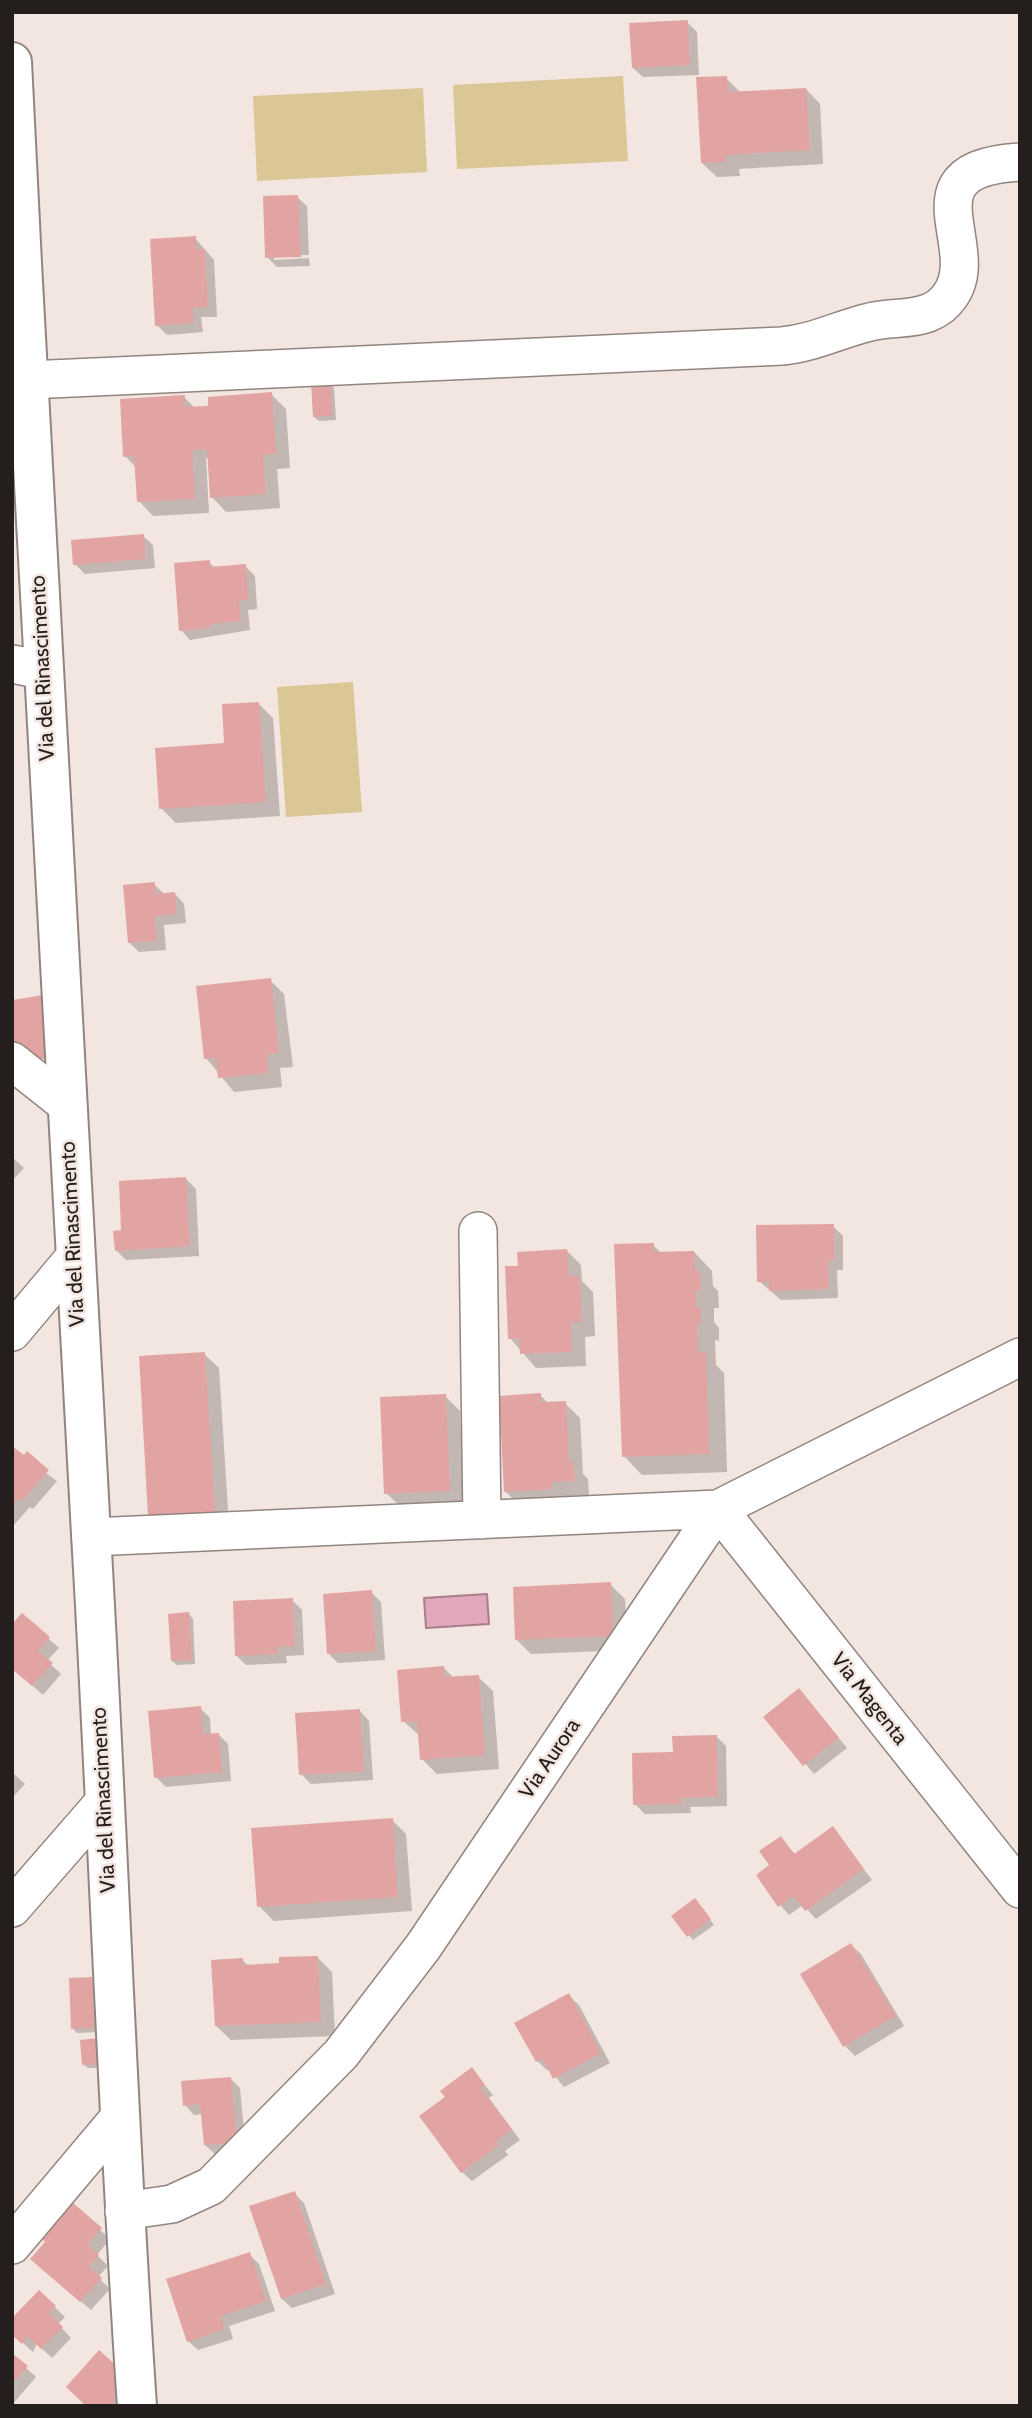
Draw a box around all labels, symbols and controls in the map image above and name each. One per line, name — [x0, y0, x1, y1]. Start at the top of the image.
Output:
street label: Via del Rinascimento — [26, 575, 60, 761]
street label: Via del Rinascimento — [56, 1141, 90, 1327]
street label: Via Magenta — [825, 1648, 913, 1750]
street label: Via del Rinascimento — [87, 1707, 121, 1893]
street label: Via Aurora — [514, 1714, 586, 1804]

